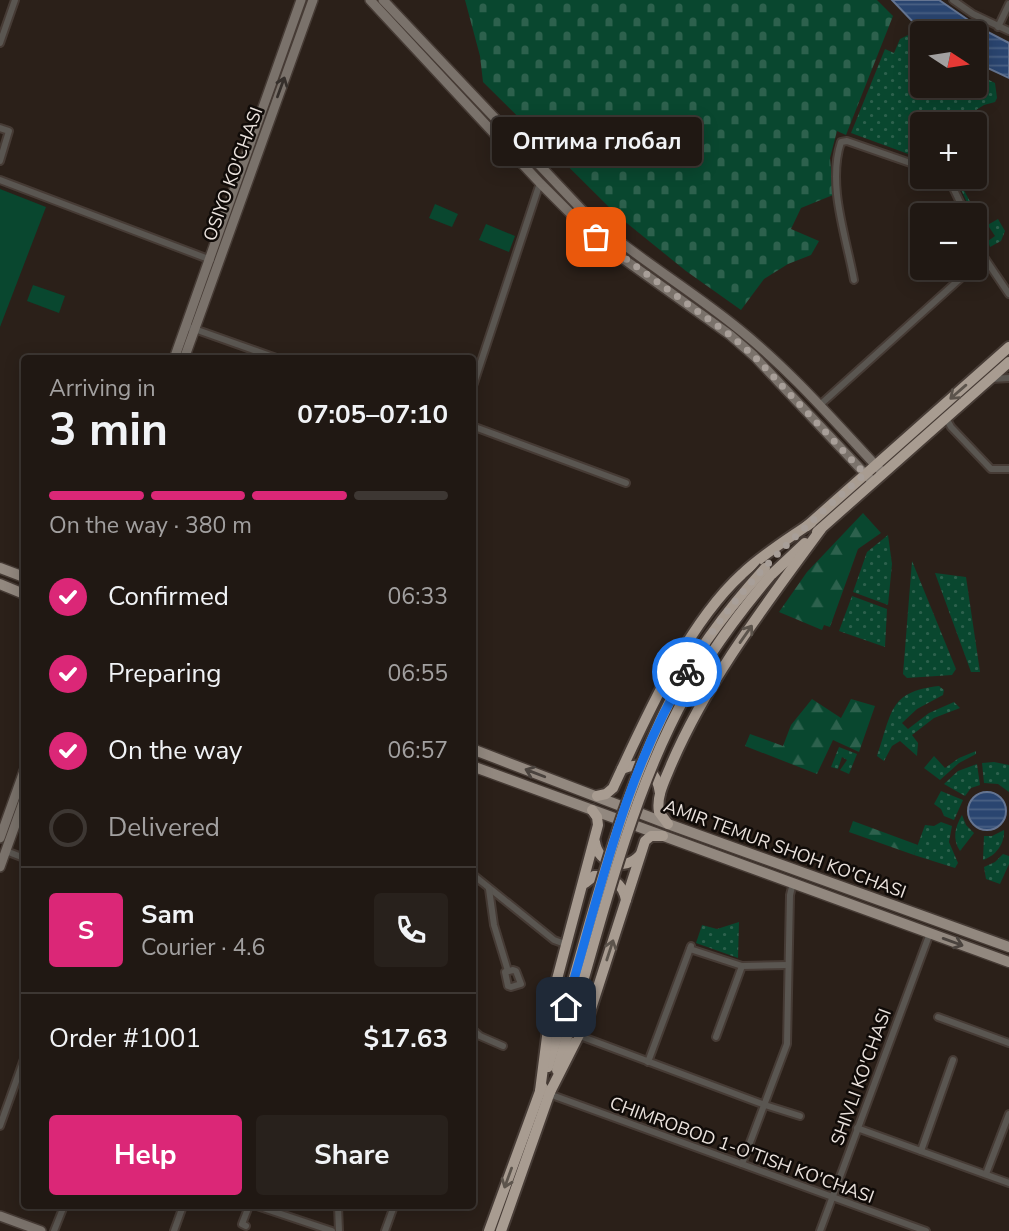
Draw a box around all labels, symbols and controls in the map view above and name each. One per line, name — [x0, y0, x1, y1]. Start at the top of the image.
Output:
north arrow — [910, 21, 987, 98]
map controls — [910, 21, 987, 280]
one-way arrow — [276, 76, 288, 98]
street label: OSIYO KO'CHASI — [198, 104, 268, 244]
button: + — [910, 112, 987, 189]
callout: Оптима глобал — [491, 118, 701, 167]
text: Оптима глобал — [512, 126, 682, 157]
button: − — [910, 203, 987, 280]
pin — [566, 207, 626, 267]
icon: bag — [577, 218, 615, 256]
text: Arriving in — [49, 373, 156, 404]
one-way arrow — [949, 384, 967, 400]
text: 07:05–07:10 — [297, 397, 448, 432]
text: 3 min — [49, 398, 168, 461]
text: On the way · 380 m — [49, 510, 252, 541]
icon: check — [49, 578, 87, 616]
text: Confirmed — [108, 579, 229, 614]
text: 06:33 — [388, 581, 448, 612]
one-way arrow — [738, 625, 753, 644]
courier — [652, 637, 722, 707]
icon: bike — [668, 653, 706, 691]
icon: check — [49, 655, 87, 693]
text: Preparing — [108, 656, 221, 691]
text: 06:55 — [388, 658, 448, 689]
icon: check — [49, 732, 87, 770]
text: On the way — [108, 733, 242, 768]
text: 06:57 — [388, 735, 448, 766]
one-way arrow — [524, 765, 546, 778]
street label: AMIR TEMUR SHOH KO'CHASI — [661, 794, 909, 904]
text: Delivered — [108, 810, 220, 845]
button: phone — [374, 893, 448, 967]
text: Sam — [141, 897, 194, 932]
text: S — [78, 913, 94, 948]
text: Courier · 4.6 — [141, 932, 265, 963]
one-way arrow — [942, 936, 964, 949]
one-way arrow — [604, 939, 617, 961]
pin — [536, 977, 596, 1037]
icon: home — [547, 988, 585, 1026]
street label: SHIVLI KO'CHASI — [825, 1005, 897, 1149]
text: Order #1001 — [49, 1021, 201, 1056]
text: $17.63 — [364, 1021, 448, 1056]
street label: CHIMROBOD 1-O'TISH KO'CHASI — [607, 1091, 877, 1209]
button: Help — [49, 1115, 242, 1195]
button: Share — [256, 1115, 448, 1195]
one-way arrow — [501, 1167, 513, 1189]

